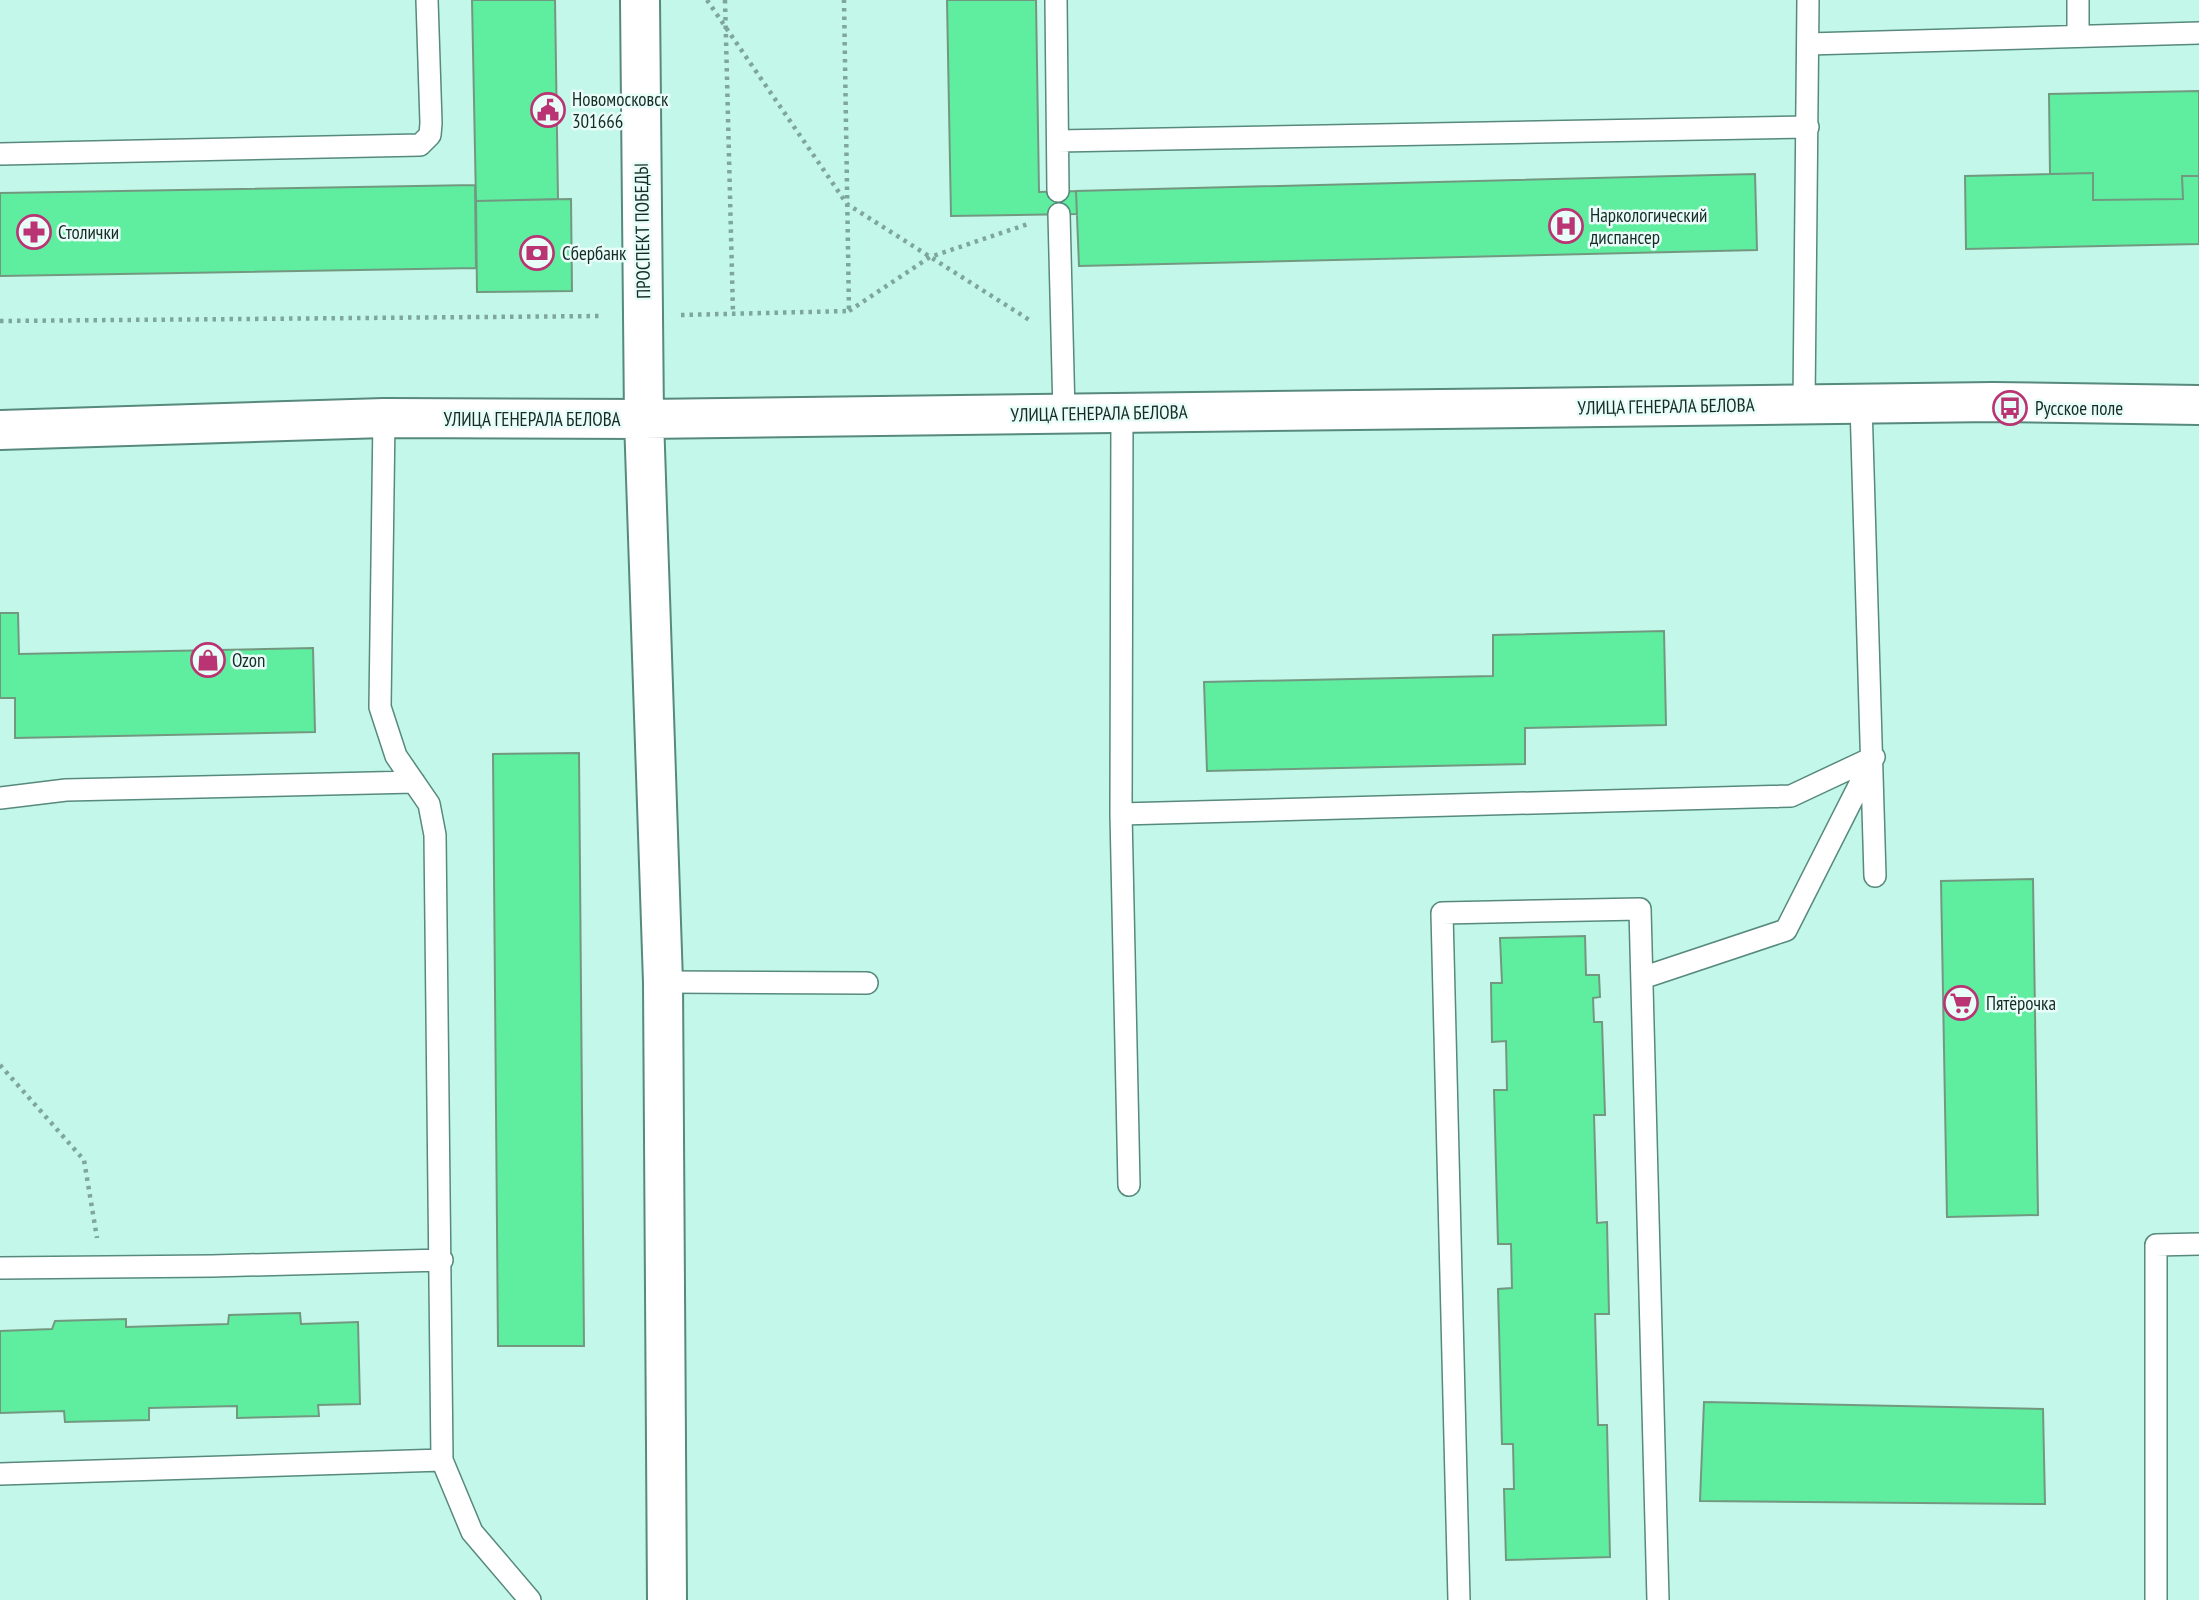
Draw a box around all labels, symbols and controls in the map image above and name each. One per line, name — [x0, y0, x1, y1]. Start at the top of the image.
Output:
place label: Новомосковск 301666 — [572, 87, 669, 133]
public building icon: Новомосковск 301666 — [529, 91, 567, 129]
street label: ПРОСПЕКТ ПОБЕДЫ — [629, 163, 655, 299]
place label: Наркологический диспансер — [1590, 203, 1707, 249]
hospital icon: Наркологический диспансер — [1547, 207, 1585, 245]
pharmacy icon: Столички — [15, 213, 53, 251]
place label: Столички — [58, 220, 119, 244]
bank icon: Сбербанк — [518, 234, 556, 272]
place label: Сбербанк — [562, 241, 627, 265]
bus stop icon: Русское поле — [1991, 389, 2029, 427]
street label: УЛИЦА ГЕНЕРАЛА БЕЛОВА — [1577, 392, 1755, 420]
place label: Русское поле — [2035, 396, 2123, 420]
street label: УЛИЦА ГЕНЕРАЛА БЕЛОВА — [1010, 399, 1188, 427]
street label: УЛИЦА ГЕНЕРАЛА БЕЛОВА — [443, 407, 621, 431]
shop icon: Ozon — [189, 641, 227, 679]
place label: Ozon — [232, 648, 265, 672]
supermarket icon: Пятёрочка — [1942, 984, 1980, 1022]
place label: Пятёрочка — [1986, 991, 2056, 1015]

